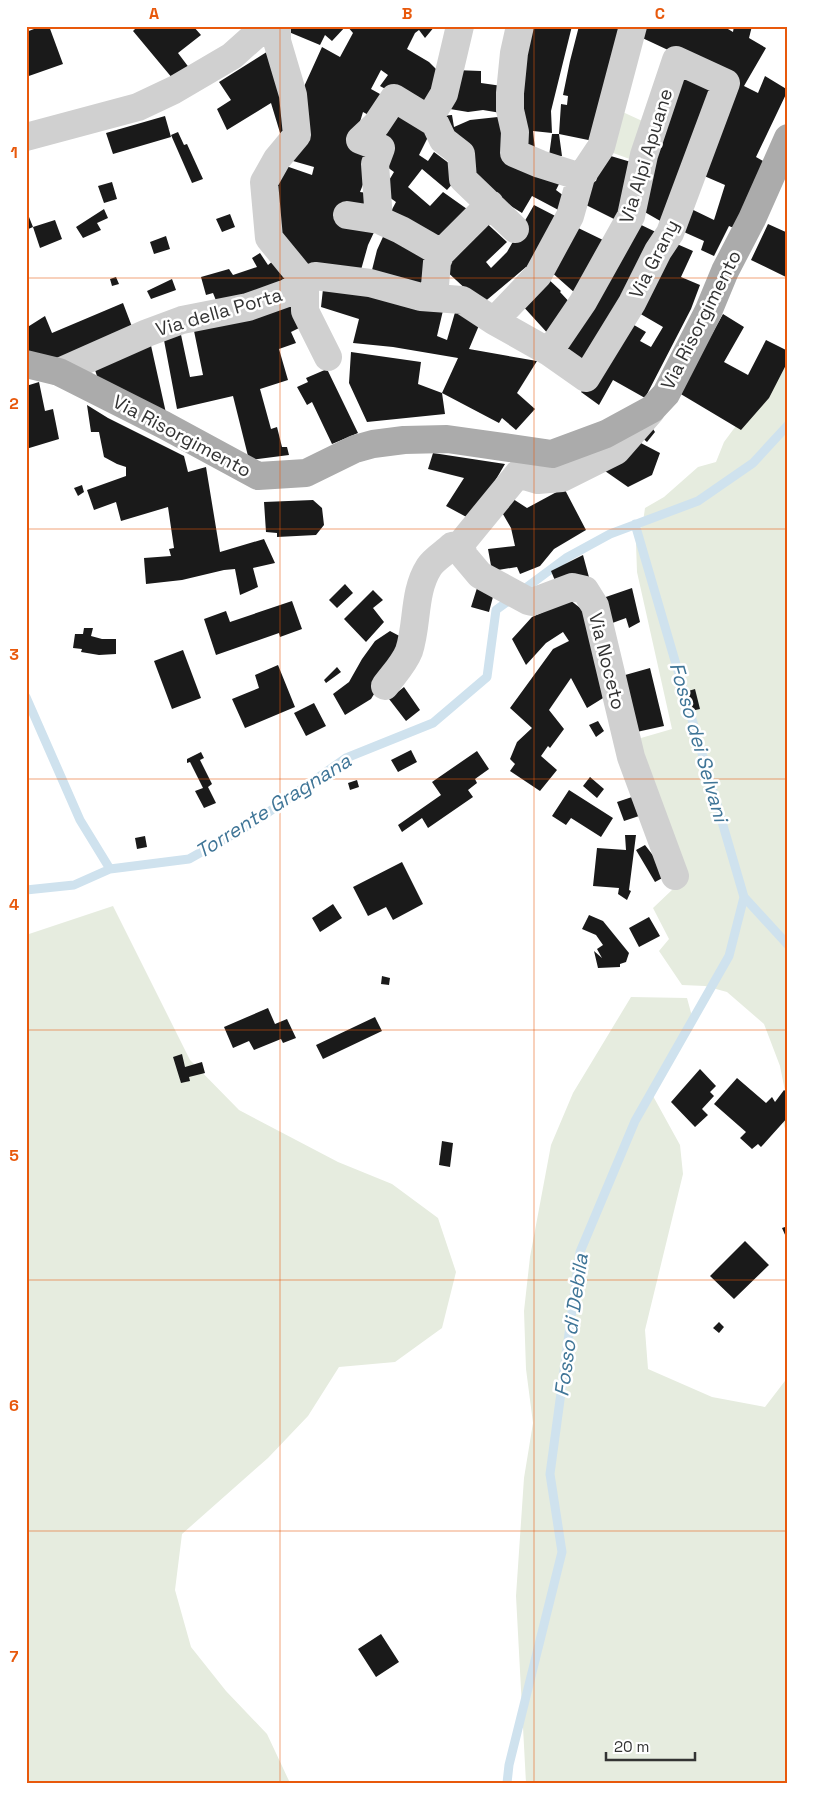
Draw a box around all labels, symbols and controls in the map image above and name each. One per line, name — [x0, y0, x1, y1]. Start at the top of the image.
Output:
text: A — [149, 3, 159, 24]
text: B — [402, 3, 412, 24]
text: C — [655, 3, 665, 24]
street label: Via Alpi Apuane — [614, 86, 678, 226]
text: 1 — [10, 142, 18, 163]
street label: Via Grany — [623, 215, 685, 303]
street label: Via Risorgimento — [655, 246, 747, 394]
street label: Via della Porta — [153, 282, 285, 342]
street label: Via Risorgimento — [108, 389, 256, 483]
text: 2 — [9, 393, 19, 414]
street label: Via Noceto — [583, 610, 631, 712]
text: 3 — [9, 644, 19, 665]
water label: Fosso dei Selvani — [664, 659, 735, 827]
water label: Torrente Gragnana — [190, 747, 356, 864]
text: 4 — [9, 894, 19, 915]
text: 5 — [9, 1145, 19, 1166]
water label: Fosso di Debila — [548, 1251, 594, 1398]
text: 6 — [9, 1395, 19, 1416]
text: 7 — [10, 1646, 19, 1667]
scale bar — [606, 1729, 695, 1761]
text: 20 m — [614, 1737, 649, 1756]

